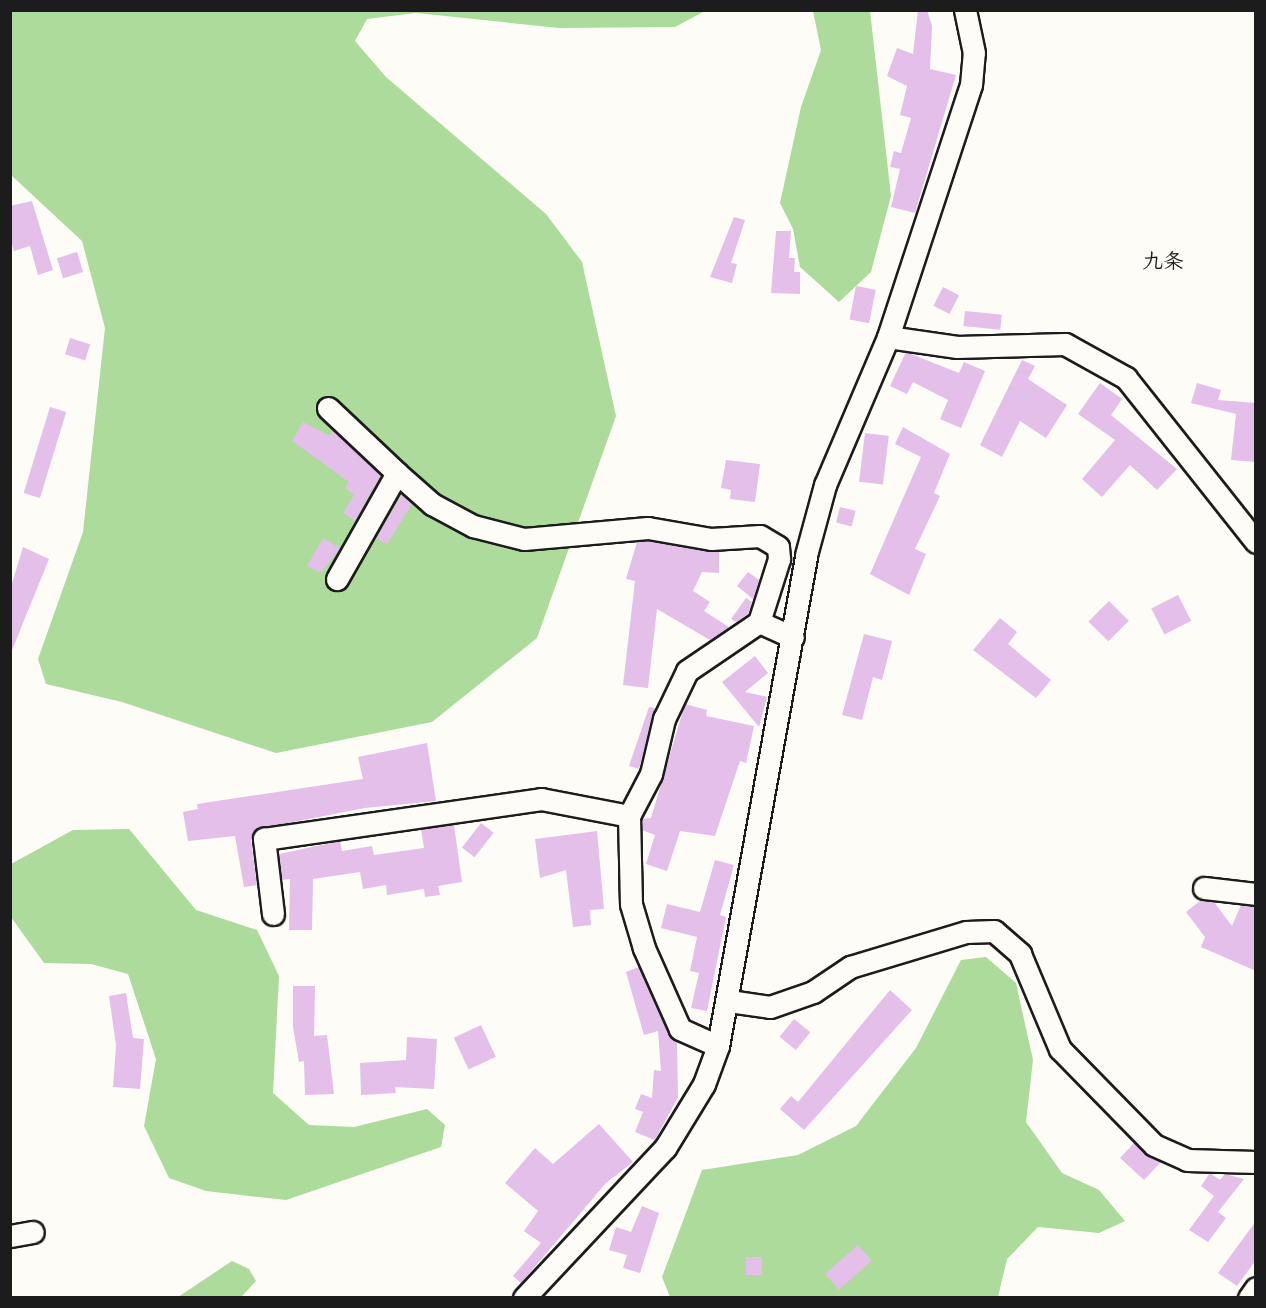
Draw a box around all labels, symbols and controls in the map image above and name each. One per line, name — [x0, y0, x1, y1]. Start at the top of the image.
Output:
district label: 九条 — [1142, 248, 1184, 274]

